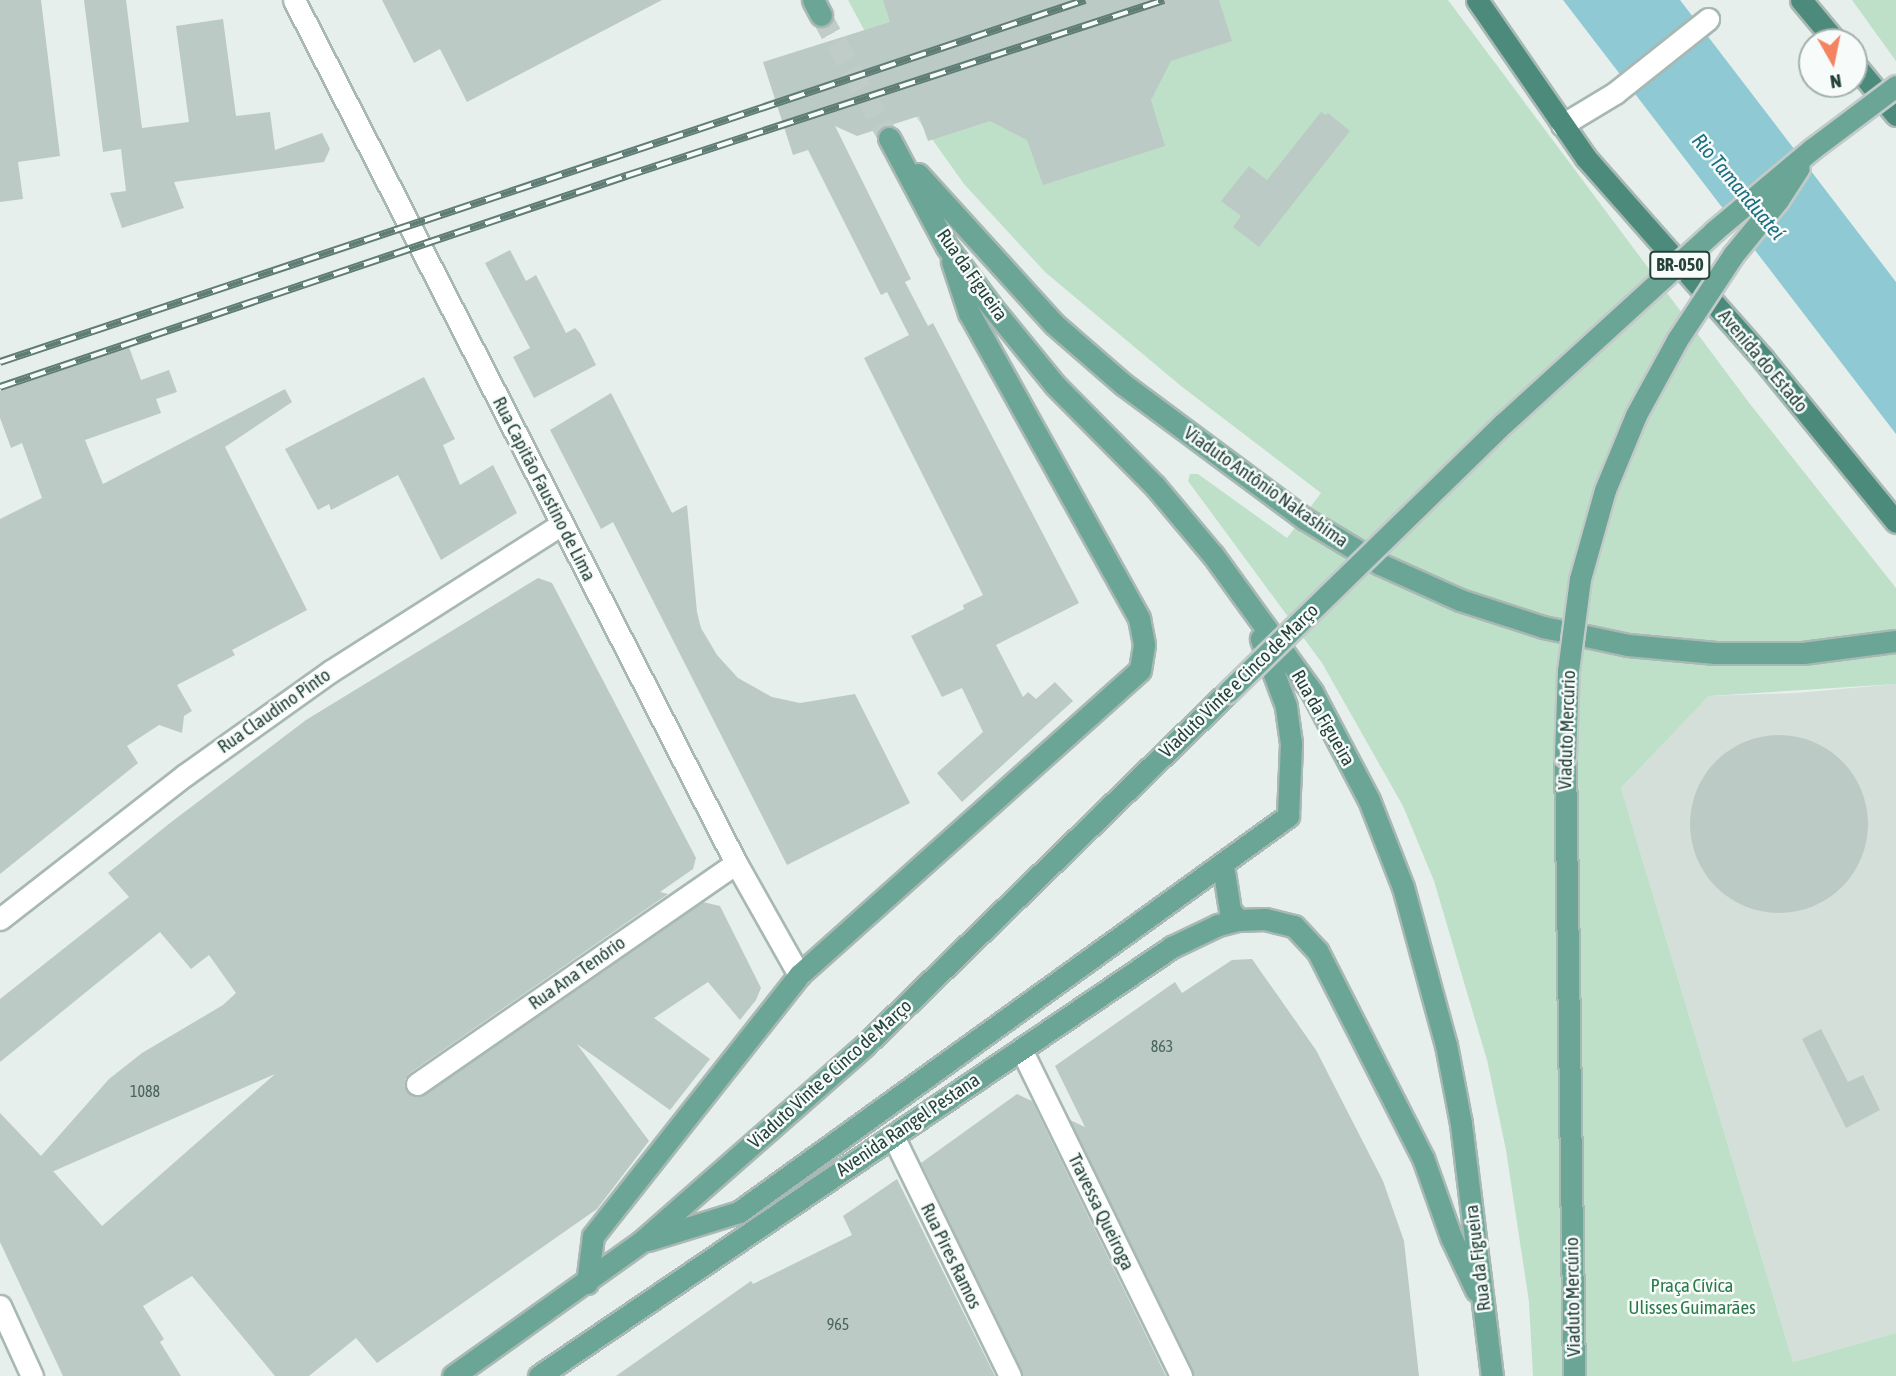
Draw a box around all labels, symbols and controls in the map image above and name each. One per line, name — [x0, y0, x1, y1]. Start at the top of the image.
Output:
north arrow — [1798, 28, 1868, 98]
text: N — [1829, 70, 1843, 94]
water label: Rio Tamanduateí — [1687, 128, 1791, 244]
street label: Rua da Figueira — [932, 225, 1012, 325]
road number: BR-050 — [1648, 250, 1712, 279]
street label: Avenida do Estado — [1713, 305, 1813, 417]
street label: Rua Capitão Faustino de Lima — [488, 393, 600, 585]
street label: Viaduto Antônio Nakashima — [1179, 422, 1353, 552]
street label: Viaduto Vinte e Cinco de Março — [1155, 599, 1323, 763]
street label: Rua Claudino Pinto — [213, 664, 335, 758]
street label: Rua da Figueira — [1286, 666, 1360, 770]
street label: Viaduto Mercúrio — [1554, 670, 1580, 790]
street label: Rua Ana Tenório — [524, 931, 630, 1015]
street label: Viaduto Vinte e Cinco de Março — [744, 995, 916, 1153]
house number: 863 — [1151, 1036, 1173, 1056]
street label: Avenida Rangel Pestana — [832, 1069, 984, 1181]
house number: 1088 — [130, 1081, 160, 1101]
street label: Travessa Queiroga — [1063, 1150, 1139, 1274]
street label: Rua Pires Ramos — [916, 1199, 986, 1313]
street label: Rua da Figueira — [1460, 1204, 1496, 1312]
street label: Viaduto Mercúrio — [1561, 1237, 1585, 1357]
park label: Praça Cívica Ulisses Guimarães — [1628, 1275, 1756, 1319]
house number: 965 — [827, 1314, 849, 1334]

